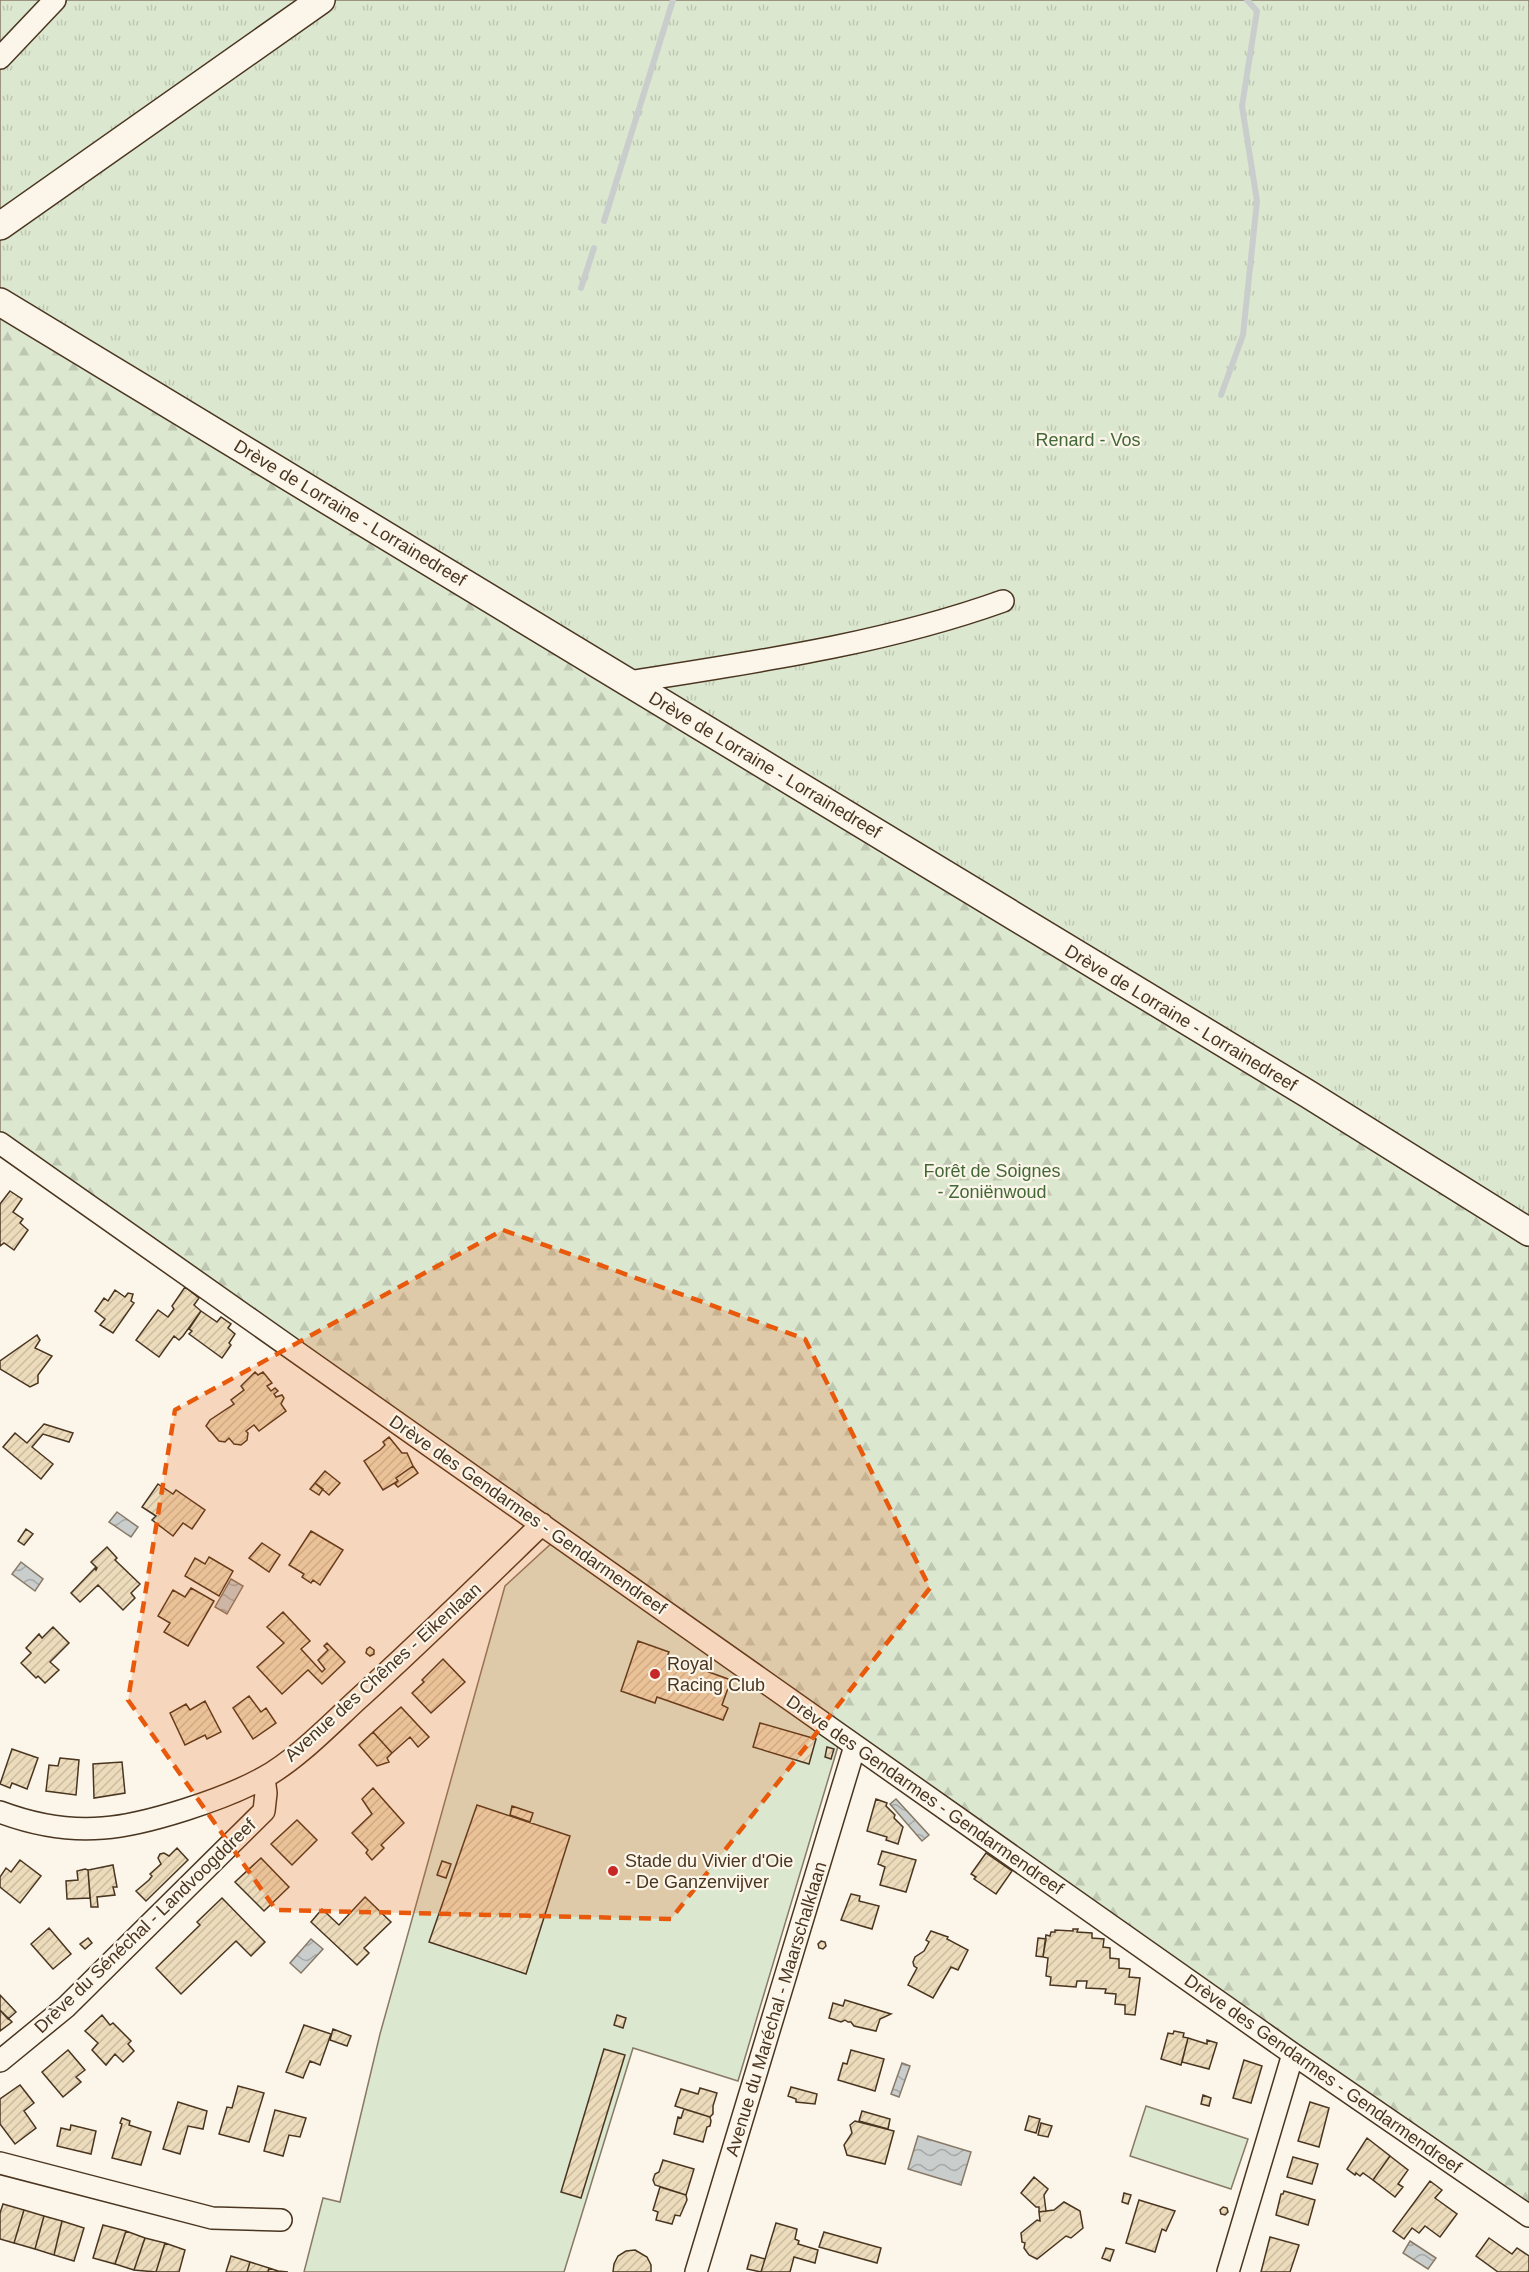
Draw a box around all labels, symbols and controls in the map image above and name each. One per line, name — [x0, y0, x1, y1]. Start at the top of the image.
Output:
park label: Renard - Vos — [1035, 430, 1141, 450]
street label: Drève de Lorraine - Lorrainedreef — [230, 436, 470, 591]
street label: Drève de Lorraine - Lorrainedreef — [645, 688, 885, 843]
street label: Drève de Lorraine - Lorrainedreef — [1061, 941, 1301, 1096]
park label: Forêt de Soignes - Zoniënwoud — [923, 1161, 1061, 1202]
street label: Drève des Gendarmes - Gendarmendreef — [386, 1411, 671, 1619]
street label: Avenue des Chênes - Eikenlaan — [281, 1579, 485, 1765]
place label: Royal Racing Club — [667, 1654, 765, 1695]
marker: Royal Racing Club — [648, 1667, 662, 1681]
street label: Drève des Gendarmes - Gendarmendreef — [783, 1691, 1068, 1899]
street label: Drève du Sénéchal - Landvoogddreef — [30, 1814, 260, 2037]
place label: Stade du Vivier d'Oie - De Ganzenvijver — [625, 1851, 793, 1892]
street label: Avenue du Maréchal - Maarschalklaan — [722, 1859, 830, 2159]
marker: Stade du Vivier d'Oie - De Ganzenvijver — [606, 1864, 620, 1878]
street label: Drève des Gendarmes - Gendarmendreef — [1181, 1970, 1466, 2178]

